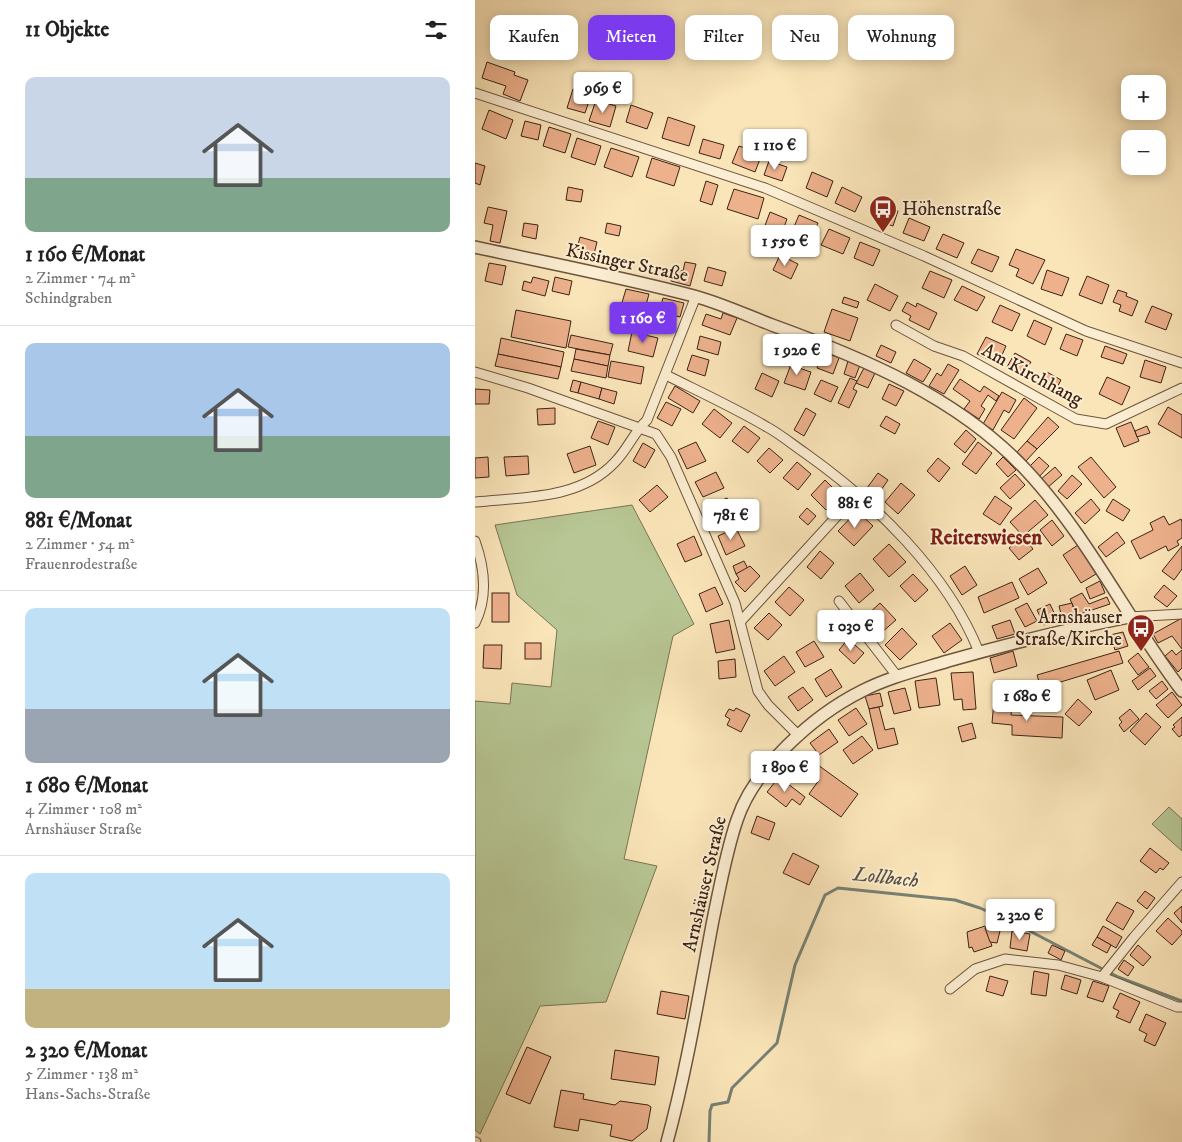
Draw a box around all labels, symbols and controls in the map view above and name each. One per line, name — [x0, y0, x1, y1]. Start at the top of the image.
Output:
chip: Kaufen — [490, 15, 578, 60]
chip: Mieten — [588, 15, 675, 60]
chip: Filter — [685, 15, 762, 60]
chip: Neu — [772, 15, 838, 60]
chip: Wohnung — [848, 15, 954, 60]
icon: filters — [422, 16, 450, 44]
text: 11 Objekte — [25, 17, 109, 43]
pin: 969 € — [568, 72, 638, 114]
map controls — [1121, 75, 1166, 175]
button: + — [1121, 75, 1166, 120]
text: 969 € — [584, 78, 622, 98]
icon: home — [193, 110, 283, 200]
pin: 1 110 € — [729, 128, 821, 171]
button: − — [1121, 130, 1166, 175]
text: 1 110 € — [754, 135, 796, 155]
bus stop icon: Höhenstraße — [868, 194, 898, 233]
place label: Höhenstraße — [902, 198, 1002, 221]
pin: 1 550 € — [739, 224, 831, 267]
text: 1 550 € — [762, 231, 808, 251]
street label: Kissinger Straße — [564, 239, 690, 287]
text: 1 160 €/Monat — [25, 242, 145, 268]
text: 2 Zimmer · 74 m² — [25, 268, 136, 288]
text: Schindgraben — [25, 288, 112, 308]
pin: 1 160 € — [597, 302, 689, 344]
text: 1 160 € — [621, 308, 665, 328]
pin: 1 920 € — [751, 334, 843, 376]
street label: Am Kirchhang — [978, 339, 1087, 412]
text: 1 920 € — [774, 340, 820, 360]
icon: home — [193, 375, 283, 465]
pin: 881 € — [820, 486, 890, 529]
text: 881 € — [838, 493, 872, 513]
pin: 781 € — [696, 498, 766, 541]
text: 781 € — [713, 505, 749, 525]
text: 881 €/Monat — [25, 508, 132, 534]
district label: Reiterswiesen — [930, 525, 1043, 551]
text: 2 Zimmer · 54 m² — [25, 534, 134, 554]
text: Frauenrodestraße — [25, 554, 137, 574]
place label: Arnshäuser Straße/Kirche — [1015, 606, 1122, 651]
pin: 1 030 € — [805, 610, 897, 652]
bus stop icon: Arnshäuser Straße/Kirche — [1126, 613, 1156, 652]
text: 1 030 € — [828, 616, 874, 636]
icon: home — [193, 640, 283, 730]
pin: 1 680 € — [981, 680, 1073, 722]
text: 1 680 € — [1003, 686, 1051, 706]
pin: 1 890 € — [739, 750, 831, 793]
text: 1 890 € — [762, 757, 808, 777]
text: 1 680 €/Monat — [25, 773, 148, 799]
text: 4 Zimmer · 108 m² — [25, 799, 142, 819]
street label: Arnshäuser Straße — [678, 814, 732, 954]
text: Arnshäuser Straße — [25, 819, 142, 839]
water label: Lollbach — [851, 862, 920, 894]
pin: 2 320 € — [974, 898, 1066, 941]
icon: home — [193, 905, 283, 995]
text: 2 320 € — [997, 905, 1043, 925]
text: 2 320 €/Monat — [25, 1038, 148, 1064]
text: 5 Zimmer · 138 m² — [25, 1064, 138, 1084]
text: Hans-Sachs-Straße — [25, 1084, 150, 1104]

